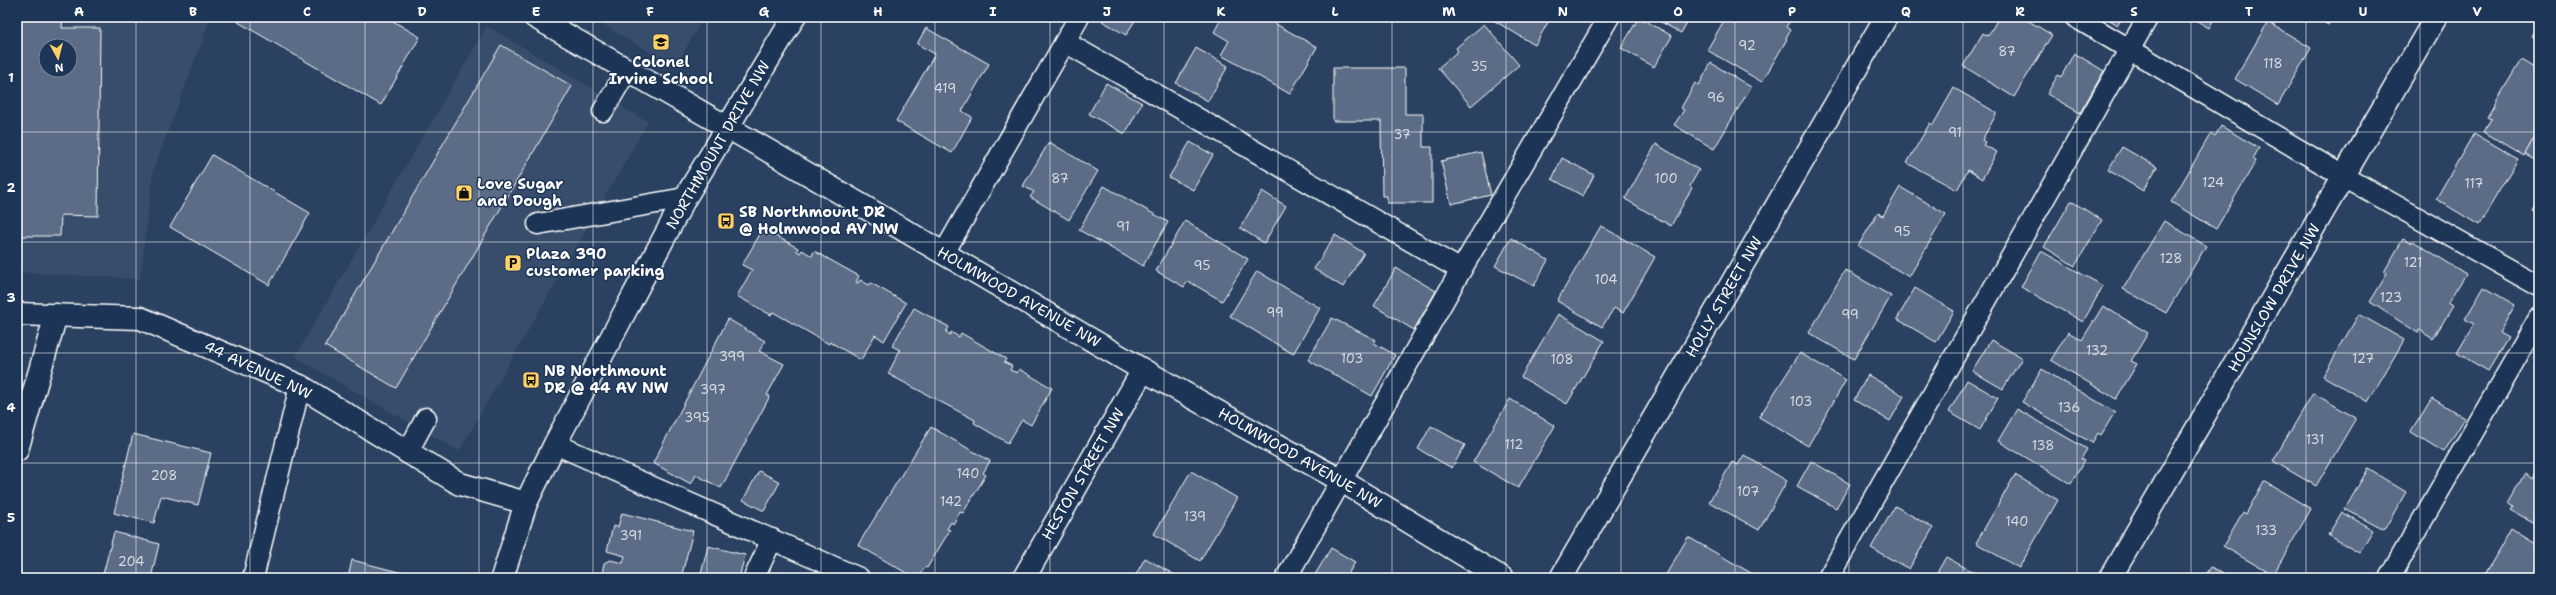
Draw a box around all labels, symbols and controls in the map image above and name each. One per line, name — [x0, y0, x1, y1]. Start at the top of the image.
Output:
text: A — [74, 3, 84, 20]
text: B — [189, 3, 197, 20]
text: C — [303, 3, 311, 20]
text: D — [417, 3, 427, 20]
text: E — [532, 3, 541, 20]
text: F — [646, 3, 654, 20]
text: G — [759, 3, 770, 20]
text: H — [873, 3, 883, 20]
text: I — [989, 3, 997, 20]
text: J — [1103, 3, 1111, 20]
text: K — [1217, 3, 1226, 20]
text: L — [1331, 3, 1339, 20]
text: M — [1442, 3, 1456, 20]
text: N — [1558, 3, 1568, 20]
text: O — [1673, 3, 1683, 20]
text: P — [1788, 3, 1796, 20]
text: Q — [1901, 3, 1911, 20]
text: R — [2015, 3, 2025, 20]
text: S — [2130, 3, 2138, 20]
text: T — [2245, 3, 2253, 20]
text: U — [2359, 3, 2368, 20]
text: V — [2472, 3, 2482, 20]
school or university icon: Colonel Irvine School — [651, 32, 671, 52]
house number: 92 — [1738, 37, 1756, 54]
north arrow — [38, 38, 78, 78]
house number: 87 — [1998, 43, 2016, 60]
place label: Colonel Irvine School — [609, 52, 713, 89]
house number: 118 — [2263, 55, 2283, 72]
street label: NORTHMOUNT DRIVE NW — [661, 57, 775, 233]
house number: 35 — [1471, 58, 1487, 75]
text: N — [54, 59, 64, 75]
text: 1 — [8, 69, 14, 86]
house number: 419 — [934, 80, 956, 97]
house number: 96 — [1707, 89, 1725, 106]
house number: 91 — [1948, 124, 1962, 141]
house number: 37 — [1393, 126, 1411, 143]
house number: 87 — [1051, 170, 1069, 187]
house number: 100 — [1654, 170, 1678, 187]
place label: Love Sugar and Dough — [477, 174, 563, 211]
house number: 124 — [2202, 174, 2224, 191]
house number: 117 — [2465, 175, 2483, 192]
text: 2 — [6, 179, 16, 196]
shop icon: Love Sugar and Dough — [454, 183, 474, 203]
place label: SB Northmount DR @ Holmwood AV NW — [739, 202, 899, 239]
bus stop icon: SB Northmount DR @ Holmwood AV NW — [716, 211, 736, 231]
house number: 91 — [1116, 218, 1130, 235]
street label: HOUNSLOW DRIVE NW — [2223, 220, 2325, 376]
house number: 95 — [1894, 223, 1910, 240]
street label: HOLLY STREET NW — [1681, 233, 1767, 361]
street label: HOLMWOOD AVENUE NW — [934, 242, 1104, 352]
place label: Plaza 390 customer parking — [526, 244, 664, 281]
house number: 128 — [2160, 250, 2182, 267]
parking icon: Plaza 390 customer parking — [503, 253, 523, 273]
house number: 121 — [2404, 254, 2422, 271]
house number: 95 — [1194, 257, 1210, 274]
house number: 104 — [1595, 271, 1617, 288]
text: 3 — [6, 289, 16, 306]
house number: 123 — [2380, 289, 2402, 306]
house number: 99 — [1266, 304, 1284, 321]
house number: 99 — [1841, 306, 1859, 323]
street label: 44 AVENUE NW — [201, 336, 315, 404]
house number: 132 — [2086, 342, 2108, 359]
house number: 399 — [719, 348, 745, 365]
house number: 103 — [1341, 350, 1363, 367]
house number: 127 — [2352, 350, 2374, 367]
house number: 108 — [1550, 351, 1574, 368]
place label: NB Northmount DR @ 44 AV NW — [544, 361, 669, 398]
bus stop icon: NB Northmount DR @ 44 AV NW — [521, 370, 541, 390]
house number: 397 — [700, 381, 726, 398]
house number: 103 — [1790, 393, 1812, 410]
text: 4 — [6, 399, 16, 416]
house number: 136 — [2058, 399, 2080, 416]
street label: HOLMWOOD AVENUE NW — [1215, 403, 1385, 513]
street label: HESTON STREET NW — [1037, 404, 1129, 544]
house number: 395 — [684, 409, 710, 426]
house number: 131 — [2306, 431, 2324, 448]
house number: 112 — [1505, 436, 1523, 453]
house number: 138 — [2032, 437, 2054, 454]
house number: 140 — [957, 465, 979, 482]
house number: 208 — [151, 467, 177, 484]
house number: 107 — [1737, 483, 1759, 500]
house number: 142 — [940, 493, 962, 510]
house number: 139 — [1184, 508, 1206, 525]
text: 5 — [7, 509, 15, 526]
house number: 140 — [2006, 513, 2028, 530]
house number: 133 — [2255, 522, 2277, 539]
house number: 391 — [620, 527, 642, 544]
house number: 204 — [118, 553, 144, 570]

